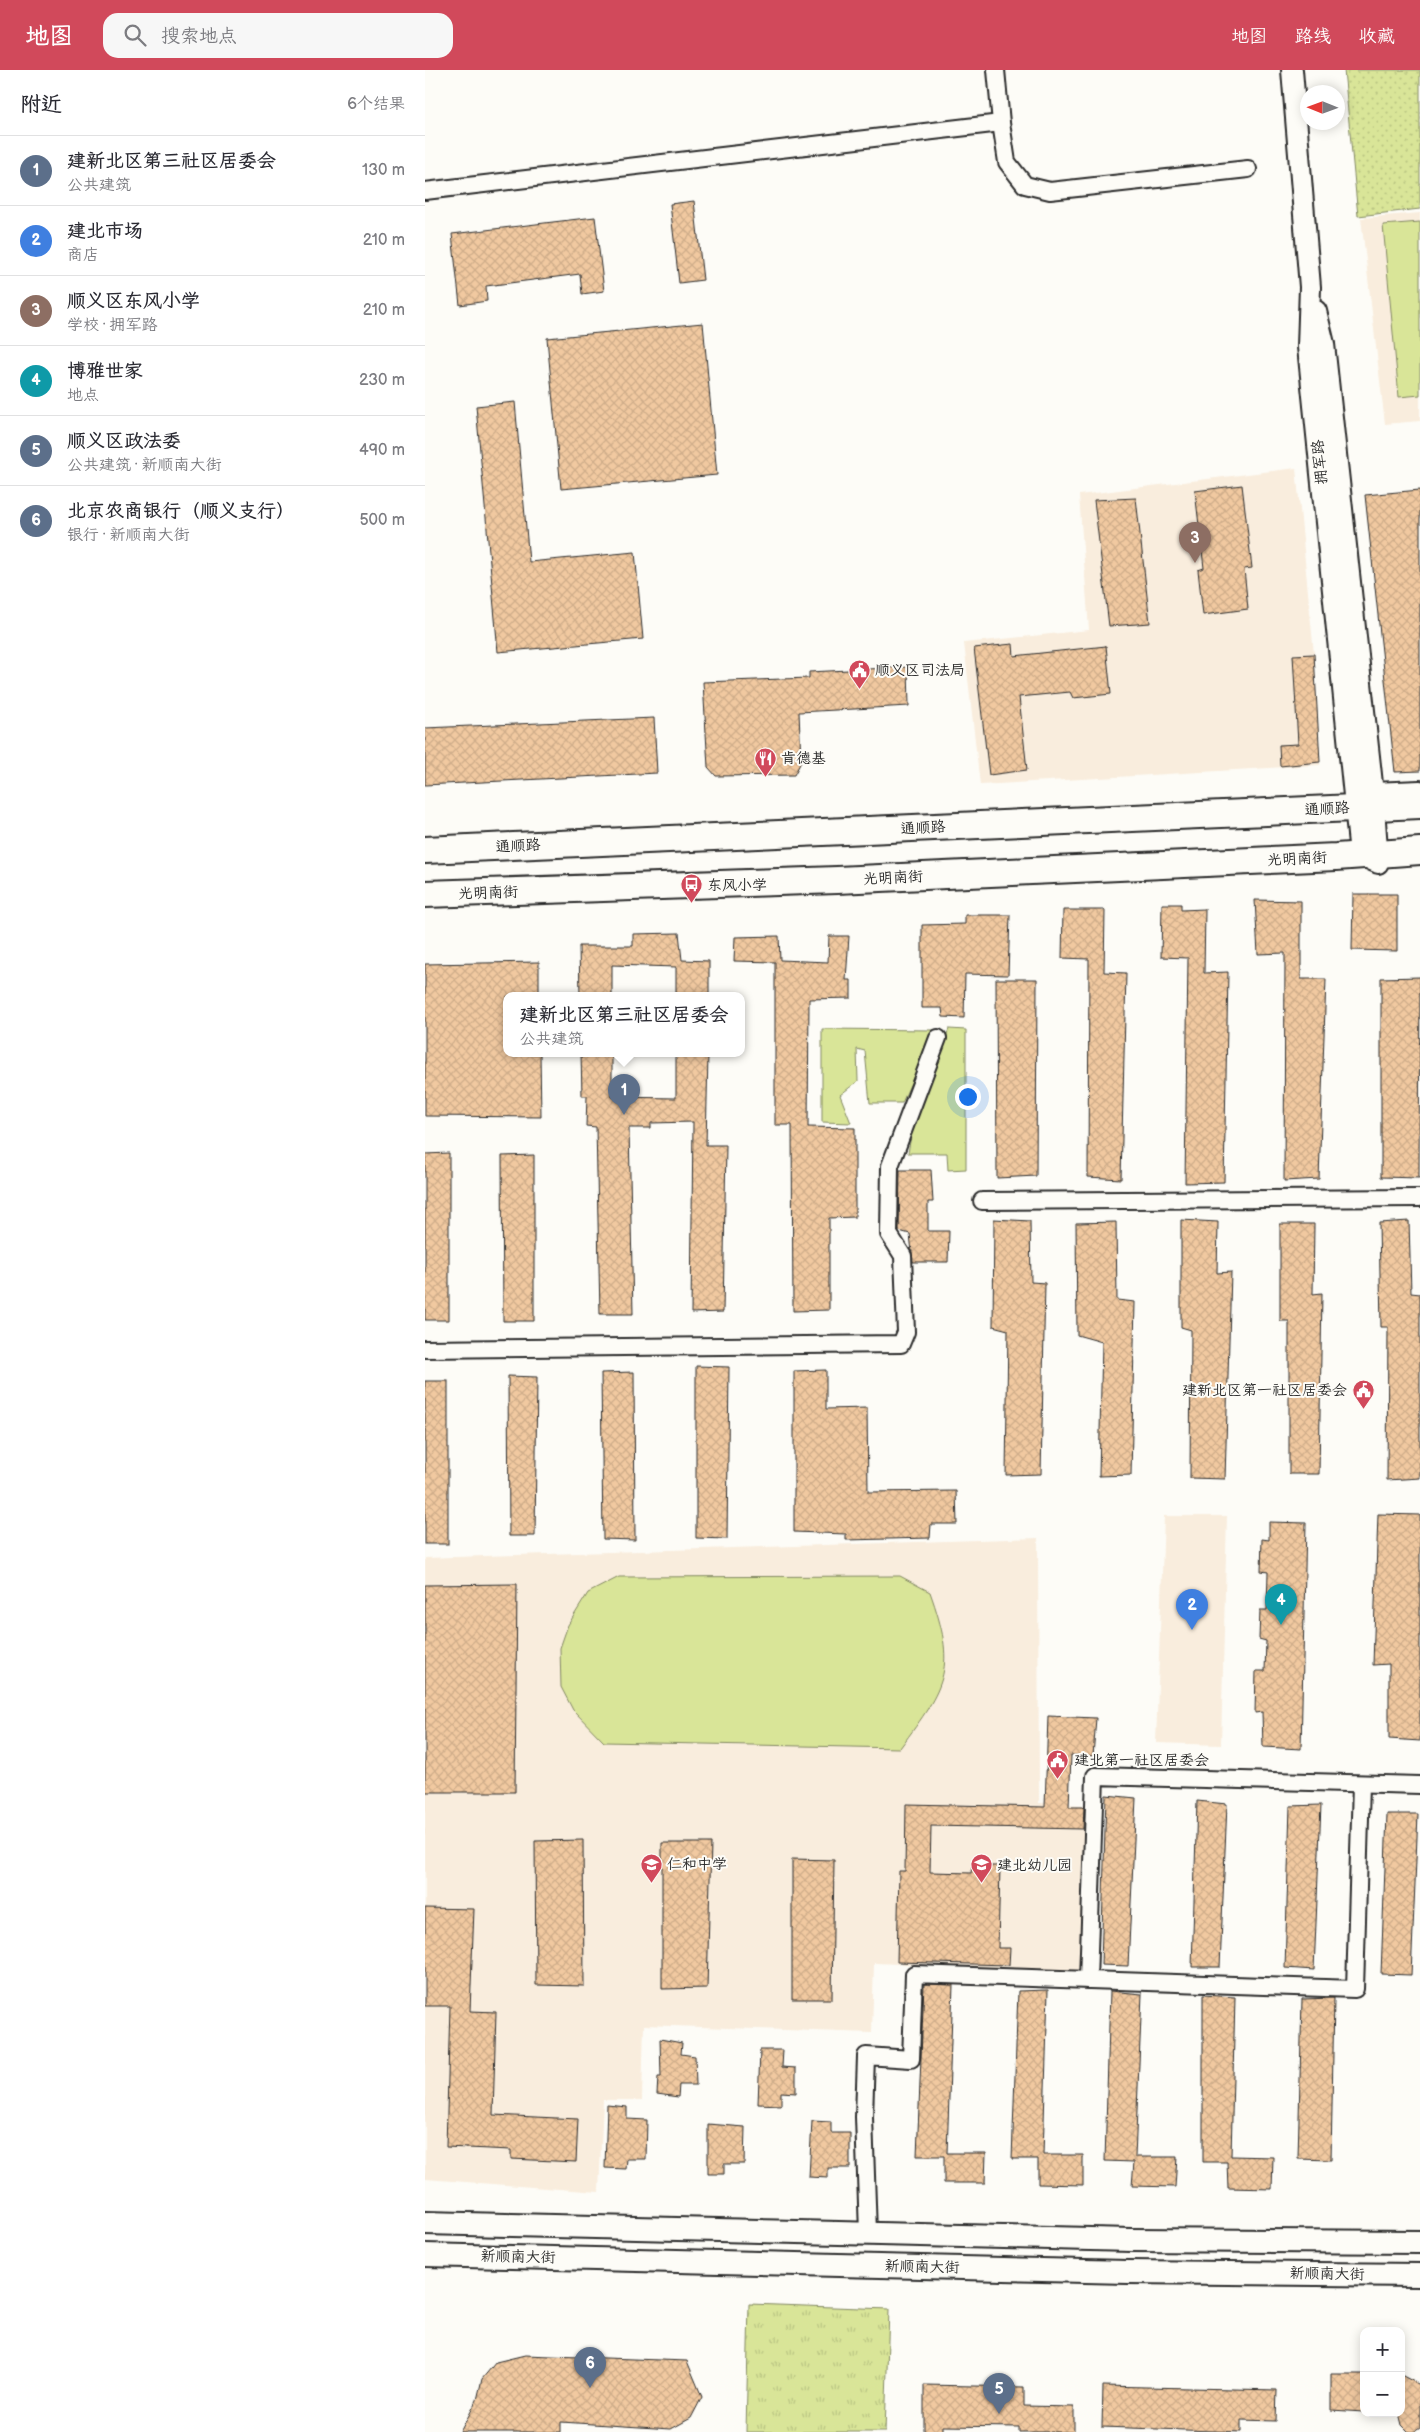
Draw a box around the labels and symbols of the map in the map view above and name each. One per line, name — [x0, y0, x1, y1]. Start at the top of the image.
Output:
north arrow — [1300, 85, 1345, 130]
street label: 拥军路 — [1308, 439, 1332, 485]
pin: 3 — [1179, 522, 1211, 563]
public building icon: 顺义区司法局 — [847, 658, 871, 689]
place label: 顺义区司法局 — [875, 661, 965, 680]
restaurant icon: 肯德基 — [753, 746, 777, 777]
place label: 肯德基 — [781, 749, 826, 768]
street label: 通顺路 — [1304, 798, 1350, 820]
street label: 通顺路 — [900, 817, 946, 839]
street label: 通顺路 — [495, 835, 541, 857]
street label: 光明南街 — [1267, 848, 1327, 870]
street label: 光明南街 — [863, 867, 923, 889]
bus stop icon: 东风小学 — [679, 873, 703, 904]
place label: 东风小学 — [707, 876, 767, 895]
street label: 光明南街 — [458, 882, 518, 904]
pin: 1 — [608, 1074, 640, 1115]
your location — [955, 1084, 981, 1110]
public building icon: 建新北区第一社区居委会 — [1351, 1378, 1375, 1409]
place label: 建新北区第一社区居委会 — [1182, 1381, 1347, 1400]
pin: 4 — [1265, 1584, 1297, 1625]
pin: 2 — [1176, 1589, 1208, 1630]
public building icon: 建北第一社区居委会 — [1046, 1748, 1070, 1779]
place label: 建北第一社区居委会 — [1074, 1751, 1209, 1770]
school or university icon: 仁和中学 — [639, 1852, 663, 1883]
school or university icon: 建北幼儿园 — [969, 1853, 993, 1884]
place label: 仁和中学 — [667, 1855, 727, 1874]
place label: 建北幼儿园 — [997, 1856, 1072, 1875]
street label: 新顺南大街 — [480, 2247, 556, 2267]
street label: 新顺南大街 — [884, 2257, 960, 2277]
street label: 新顺南大街 — [1289, 2264, 1365, 2284]
pin: 6 — [574, 2347, 606, 2388]
pin: 5 — [983, 2373, 1015, 2414]

